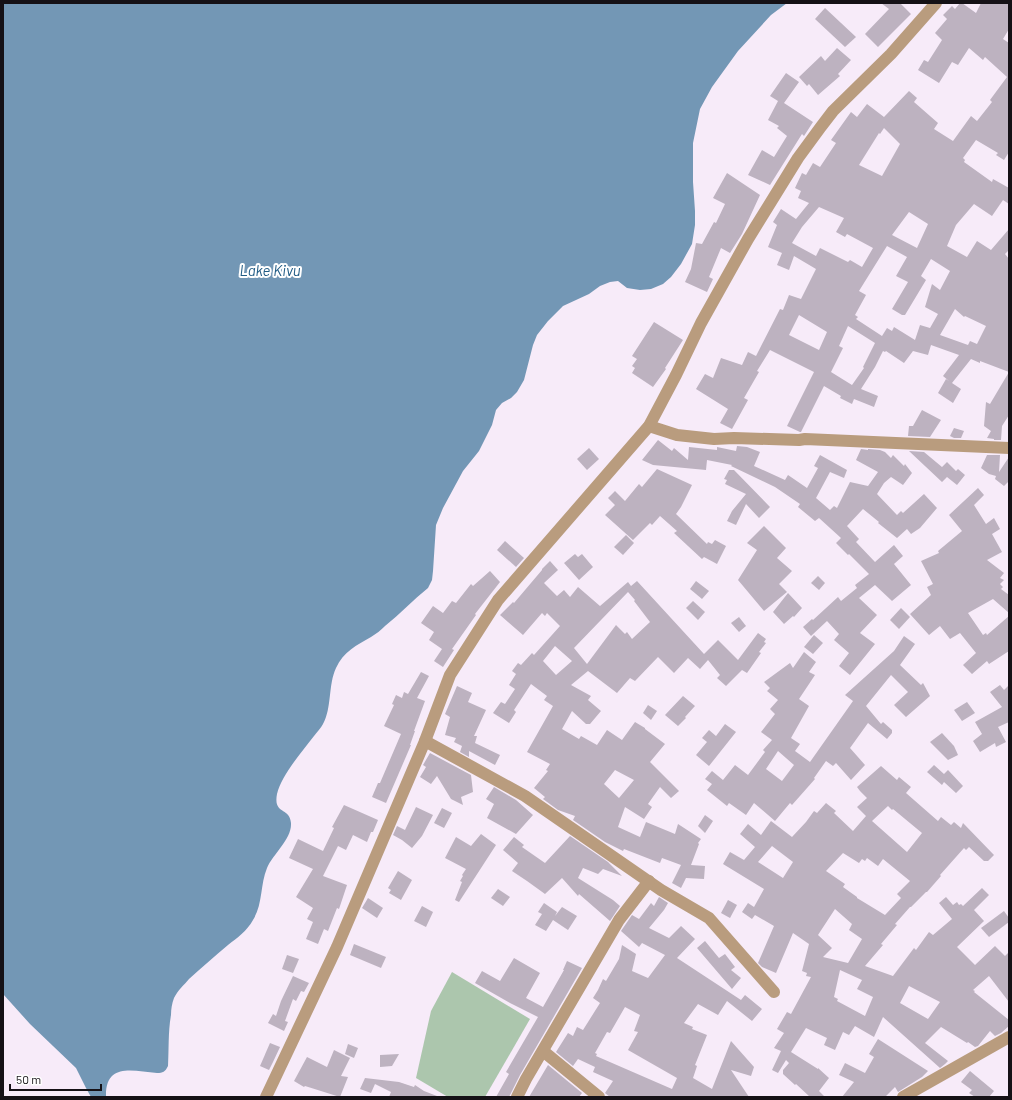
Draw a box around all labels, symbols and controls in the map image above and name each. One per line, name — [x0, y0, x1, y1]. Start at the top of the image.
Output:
water label: Lake Kivu — [239, 261, 301, 279]
scale bar — [10, 1066, 101, 1092]
text: 50 m — [16, 1072, 41, 1086]

